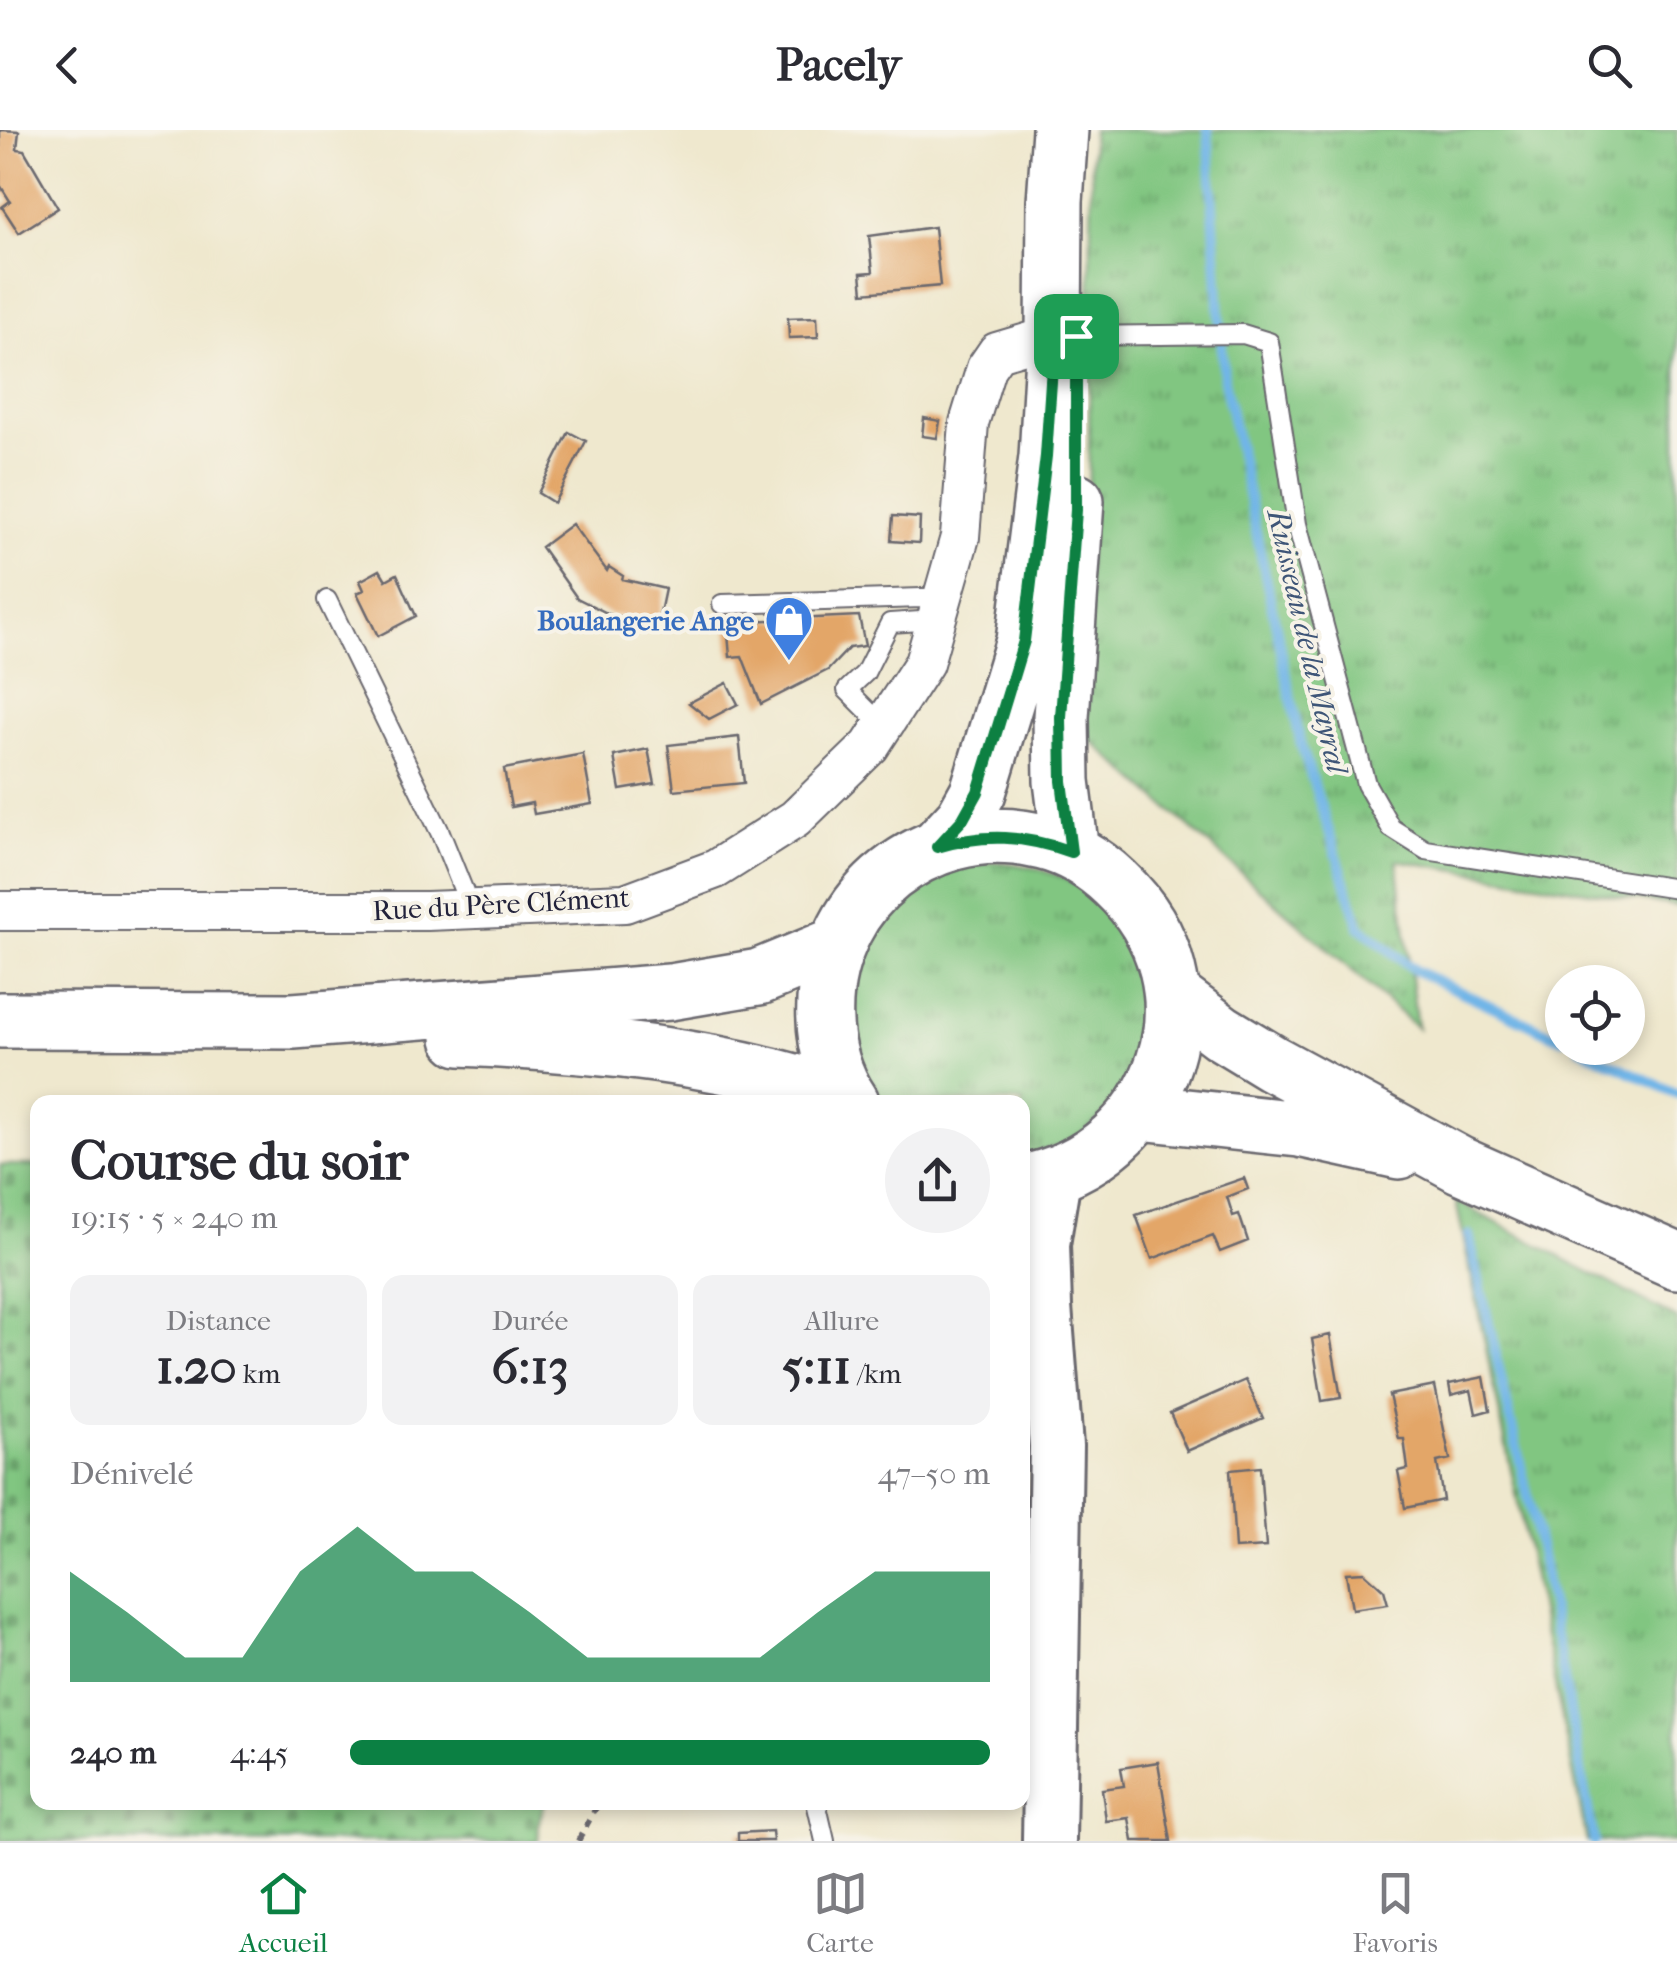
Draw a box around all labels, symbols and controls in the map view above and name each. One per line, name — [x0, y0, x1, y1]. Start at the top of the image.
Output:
icon: back — [40, 38, 95, 93]
icon: search — [1582, 38, 1637, 93]
text: Pacely — [776, 39, 901, 92]
pin — [1034, 294, 1119, 379]
icon: arrive — [1049, 309, 1104, 364]
water label: Ruisseau de la Mayral — [1259, 504, 1355, 780]
shop icon: Boulangerie Ange — [763, 594, 815, 662]
place label: Boulangerie Ange — [537, 604, 754, 637]
street label: Rue du Père Clément — [372, 881, 630, 927]
map controls — [1545, 965, 1645, 1065]
button: locate — [1545, 965, 1645, 1065]
button: share — [885, 1128, 990, 1233]
text: Course du soir — [70, 1129, 408, 1193]
text: 19:15 · 5 × 240 m — [70, 1199, 278, 1236]
text: Distance — [166, 1304, 271, 1337]
text: Durée — [492, 1304, 568, 1337]
text: Allure — [804, 1304, 879, 1337]
text: 1.20 — [156, 1337, 237, 1396]
text: 6:13 — [491, 1337, 569, 1396]
text: 5:11 — [782, 1337, 851, 1396]
text: km — [237, 1357, 281, 1390]
text: /km — [851, 1357, 902, 1390]
text: Dénivelé — [70, 1455, 193, 1492]
text: 47–50 m — [878, 1455, 990, 1492]
text: 240 m — [70, 1734, 156, 1771]
text: 4:45 — [230, 1734, 289, 1771]
tab: Accueil — [239, 1866, 328, 1959]
tab: Carte — [806, 1866, 874, 1959]
tab: Favoris — [1352, 1866, 1438, 1959]

